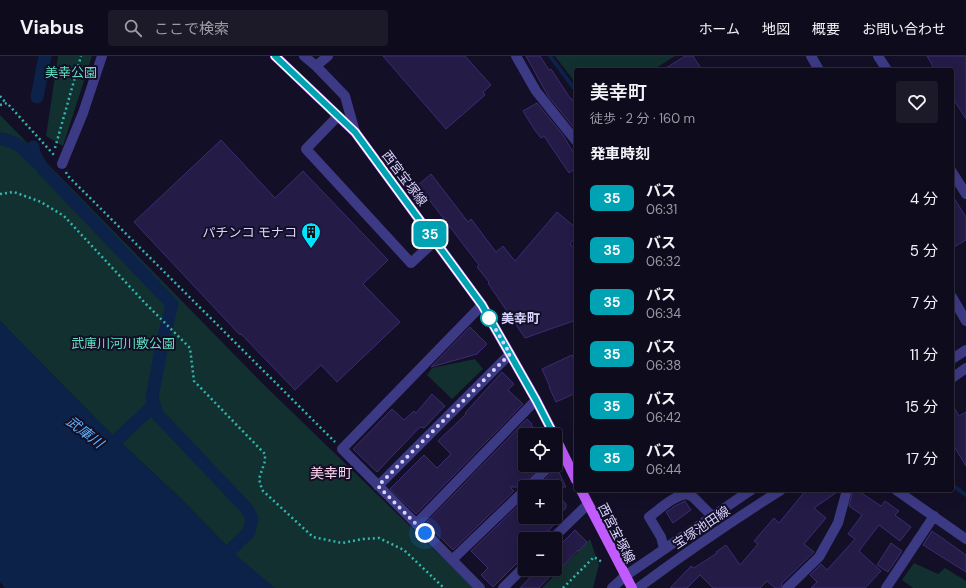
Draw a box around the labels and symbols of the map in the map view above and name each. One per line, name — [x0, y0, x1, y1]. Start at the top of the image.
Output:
park label: 美幸公園 — [45, 64, 97, 81]
street label: 西宮宝塚線 — [378, 147, 431, 209]
building icon: パチンコ モナコ — [300, 221, 322, 249]
line badge: 35 — [412, 221, 448, 247]
place label: パチンコ モナコ — [203, 224, 297, 241]
marker: 美幸町 — [480, 309, 498, 327]
place label: 美幸町 — [501, 310, 540, 327]
park label: 武庫川河川敷公園 — [71, 335, 175, 352]
water label: 武庫川 — [63, 412, 109, 453]
district label: 美幸町 — [310, 464, 352, 482]
street label: 西宮宝塚線 — [594, 500, 639, 566]
street label: 宝塚池田線 — [670, 502, 733, 553]
your location — [415, 523, 435, 543]

